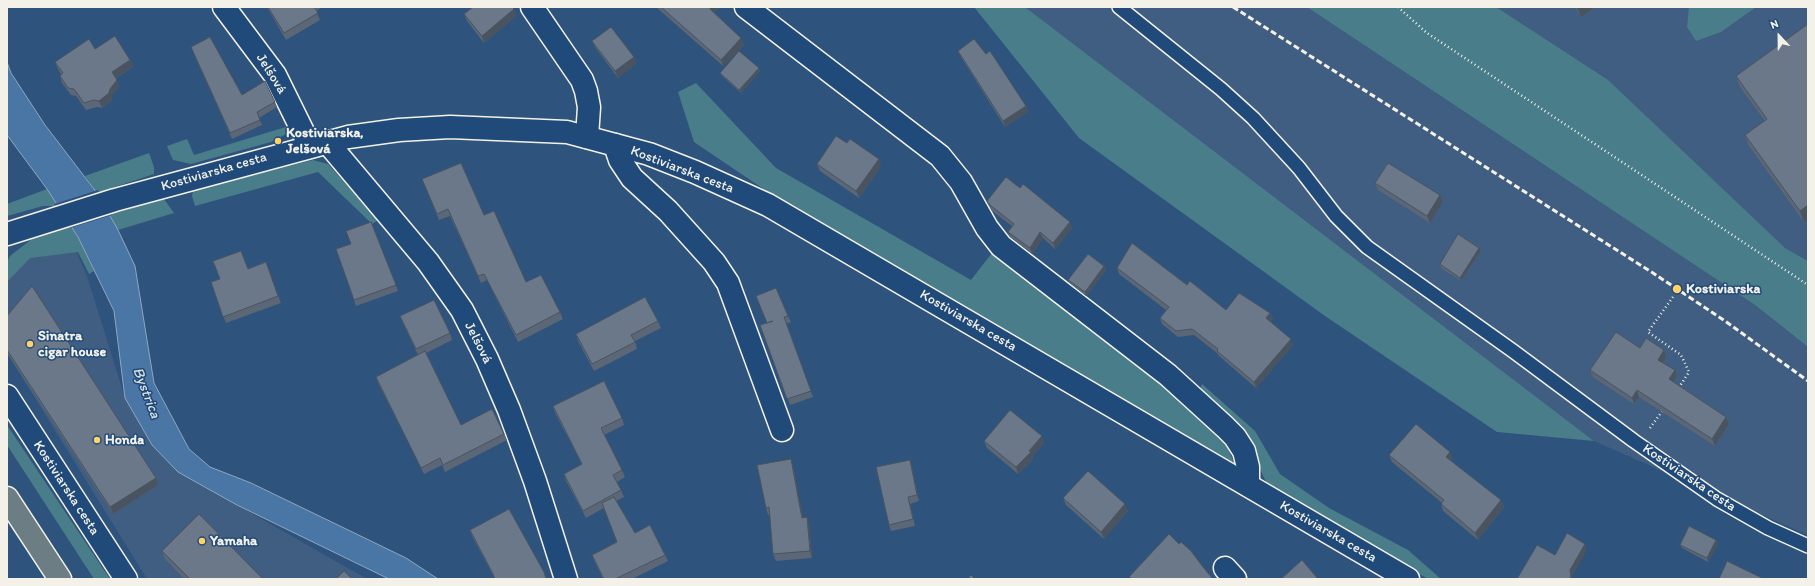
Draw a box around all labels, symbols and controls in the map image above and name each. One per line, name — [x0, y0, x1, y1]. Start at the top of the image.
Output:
north arrow — [1759, 16, 1799, 56]
text: N — [1768, 17, 1780, 32]
street label: Jelšová — [252, 51, 290, 97]
place label: Kostiviarska, Jelšová — [286, 125, 364, 158]
marker: Kostiviarska, Jelšová — [273, 136, 283, 146]
street label: Kostiviarska cesta — [628, 143, 736, 197]
street label: Kostiviarska cesta — [159, 149, 269, 195]
place label: Kostiviarska — [1686, 281, 1760, 297]
marker: Kostiviarska — [1671, 283, 1683, 295]
street label: Kostiviarska cesta — [917, 286, 1019, 356]
street label: Jelšová — [460, 319, 496, 367]
place label: Sinatra cigar house — [38, 328, 106, 360]
marker: Sinatra cigar house — [25, 339, 35, 349]
water label: Bystrica — [128, 365, 164, 421]
place label: Honda — [105, 432, 144, 448]
marker: Honda — [92, 435, 102, 445]
street label: Kostiviarska cesta — [29, 438, 103, 538]
street label: Kostiviarska cesta — [1639, 441, 1739, 515]
street label: Kostiviarska cesta — [1277, 497, 1379, 567]
place label: Yamaha — [210, 533, 257, 549]
marker: Yamaha — [197, 536, 207, 546]

